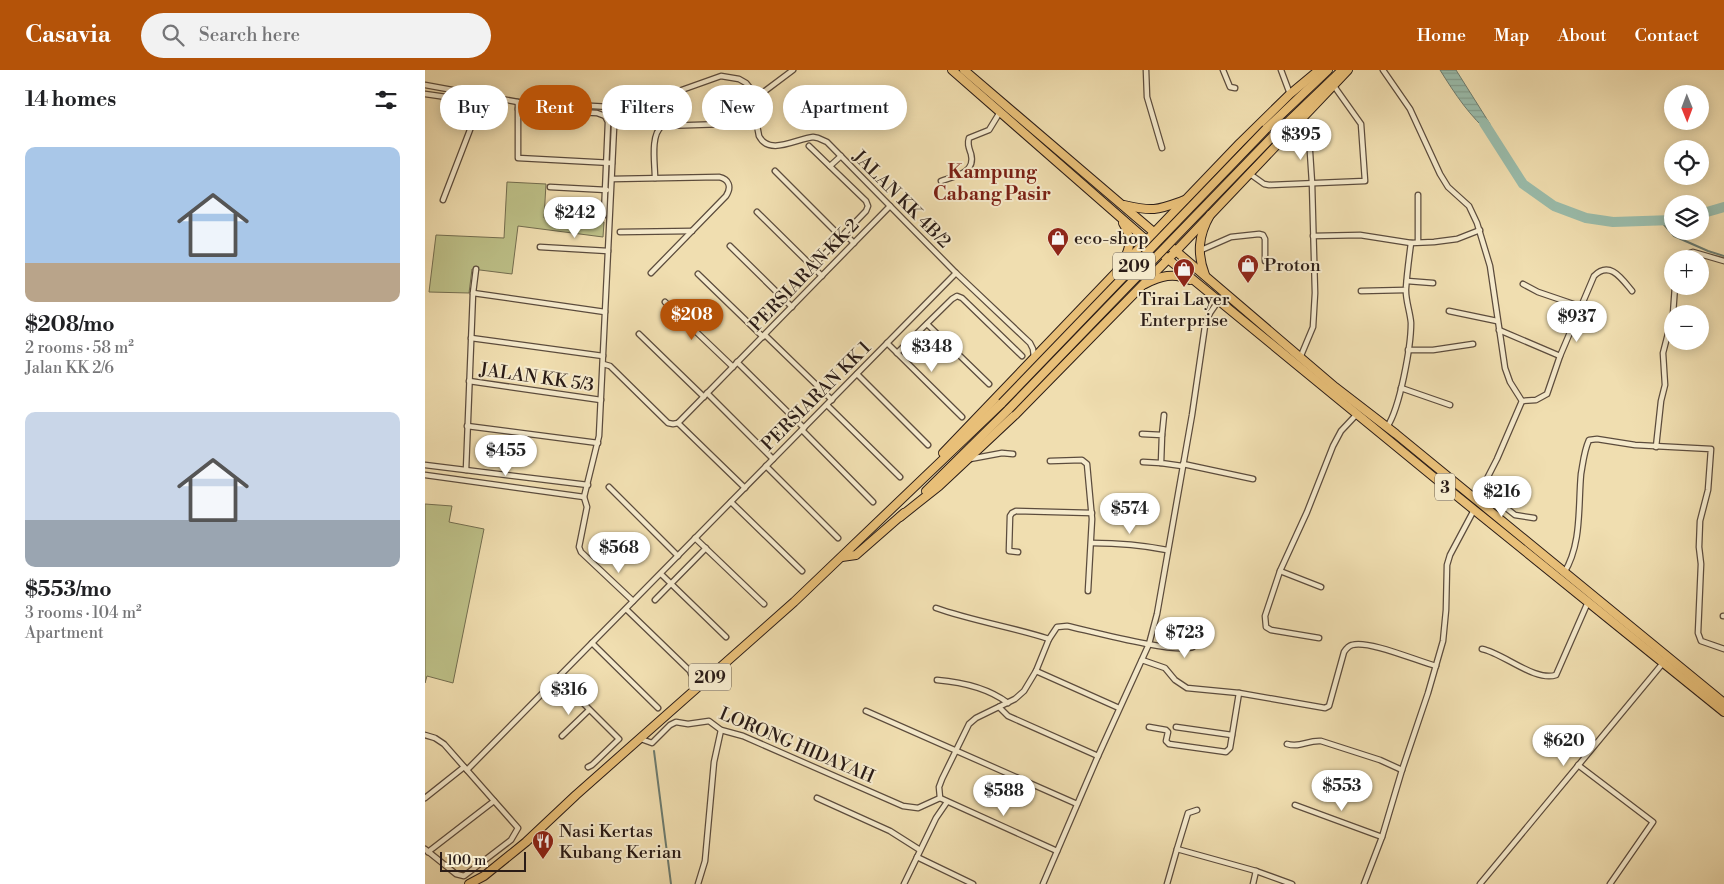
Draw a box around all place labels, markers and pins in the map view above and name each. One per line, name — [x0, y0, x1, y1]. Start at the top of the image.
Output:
pin: $395 — [1271, 118, 1331, 161]
pin: $242 — [545, 196, 605, 239]
shop icon: eco-shop — [1046, 226, 1070, 257]
place label: eco-shop — [1074, 227, 1149, 250]
shop icon: Proton — [1236, 253, 1260, 284]
place label: Proton — [1264, 254, 1321, 277]
shop icon: Tirai Layer Enterprise — [1172, 257, 1196, 288]
place label: Tirai Layer Enterprise — [1138, 288, 1230, 332]
pin: $208 — [662, 298, 722, 341]
pin: $937 — [1547, 300, 1607, 343]
pin: $348 — [902, 330, 962, 373]
pin: $455 — [476, 434, 536, 477]
pin: $216 — [1472, 476, 1532, 518]
pin: $574 — [1100, 492, 1160, 535]
pin: $568 — [589, 532, 649, 574]
pin: $723 — [1155, 616, 1215, 659]
pin: $316 — [539, 674, 599, 716]
pin: $620 — [1534, 724, 1594, 767]
pin: $553 — [1312, 770, 1372, 812]
pin: $588 — [974, 774, 1034, 817]
place label: Nasi Kertas Kubang Kerian — [559, 820, 682, 864]
restaurant icon: Nasi Kertas Kubang Kerian — [531, 829, 555, 860]

